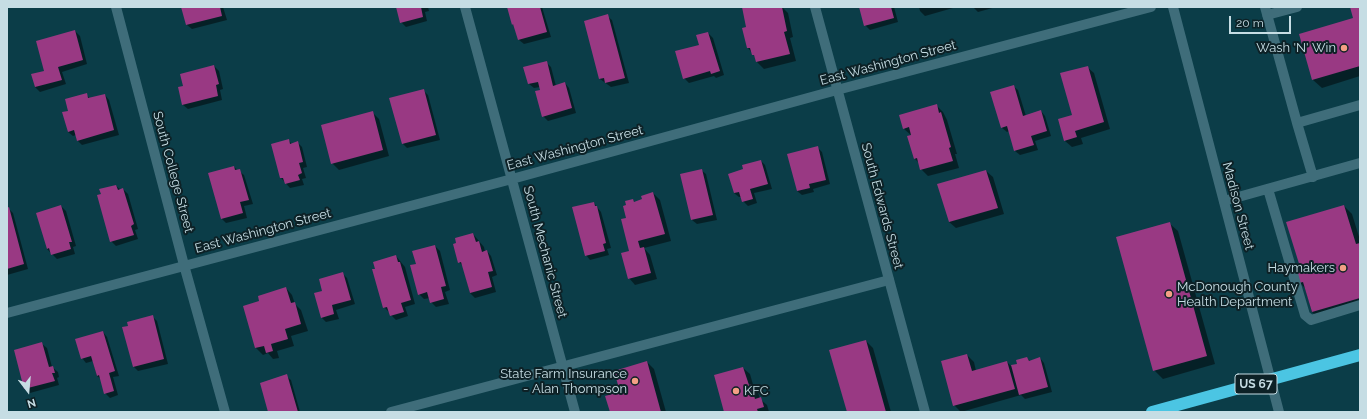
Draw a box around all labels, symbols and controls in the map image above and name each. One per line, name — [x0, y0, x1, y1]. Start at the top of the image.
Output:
scale bar — [1231, 8, 1293, 34]
text: 20 m — [1236, 16, 1264, 30]
street label: East Washington Street — [818, 37, 958, 89]
place label: Wash 'N' Win — [1256, 40, 1336, 56]
marker: Wash 'N' Win — [1339, 43, 1349, 53]
street label: South College Street — [149, 110, 197, 234]
street label: East Washington Street — [505, 122, 645, 174]
street label: South Edwards Street — [858, 141, 906, 271]
street label: Madison Street — [1219, 160, 1257, 252]
street label: South Mechanic Street — [520, 184, 570, 320]
street label: East Washington Street — [193, 205, 333, 257]
place label: Haymakers — [1268, 260, 1335, 276]
marker: Haymakers — [1338, 263, 1348, 273]
place label: McDonough County Health Department — [1177, 279, 1298, 310]
marker: McDonough County Health Department — [1164, 289, 1174, 299]
place label: State Farm Insurance - Alan Thompson — [500, 366, 627, 397]
north arrow — [8, 371, 48, 411]
road number: US 67 — [1235, 374, 1277, 394]
marker: State Farm Insurance - Alan Thompson — [630, 376, 640, 386]
place label: KFC — [744, 383, 769, 399]
marker: KFC — [731, 386, 741, 396]
text: N — [26, 396, 37, 410]

